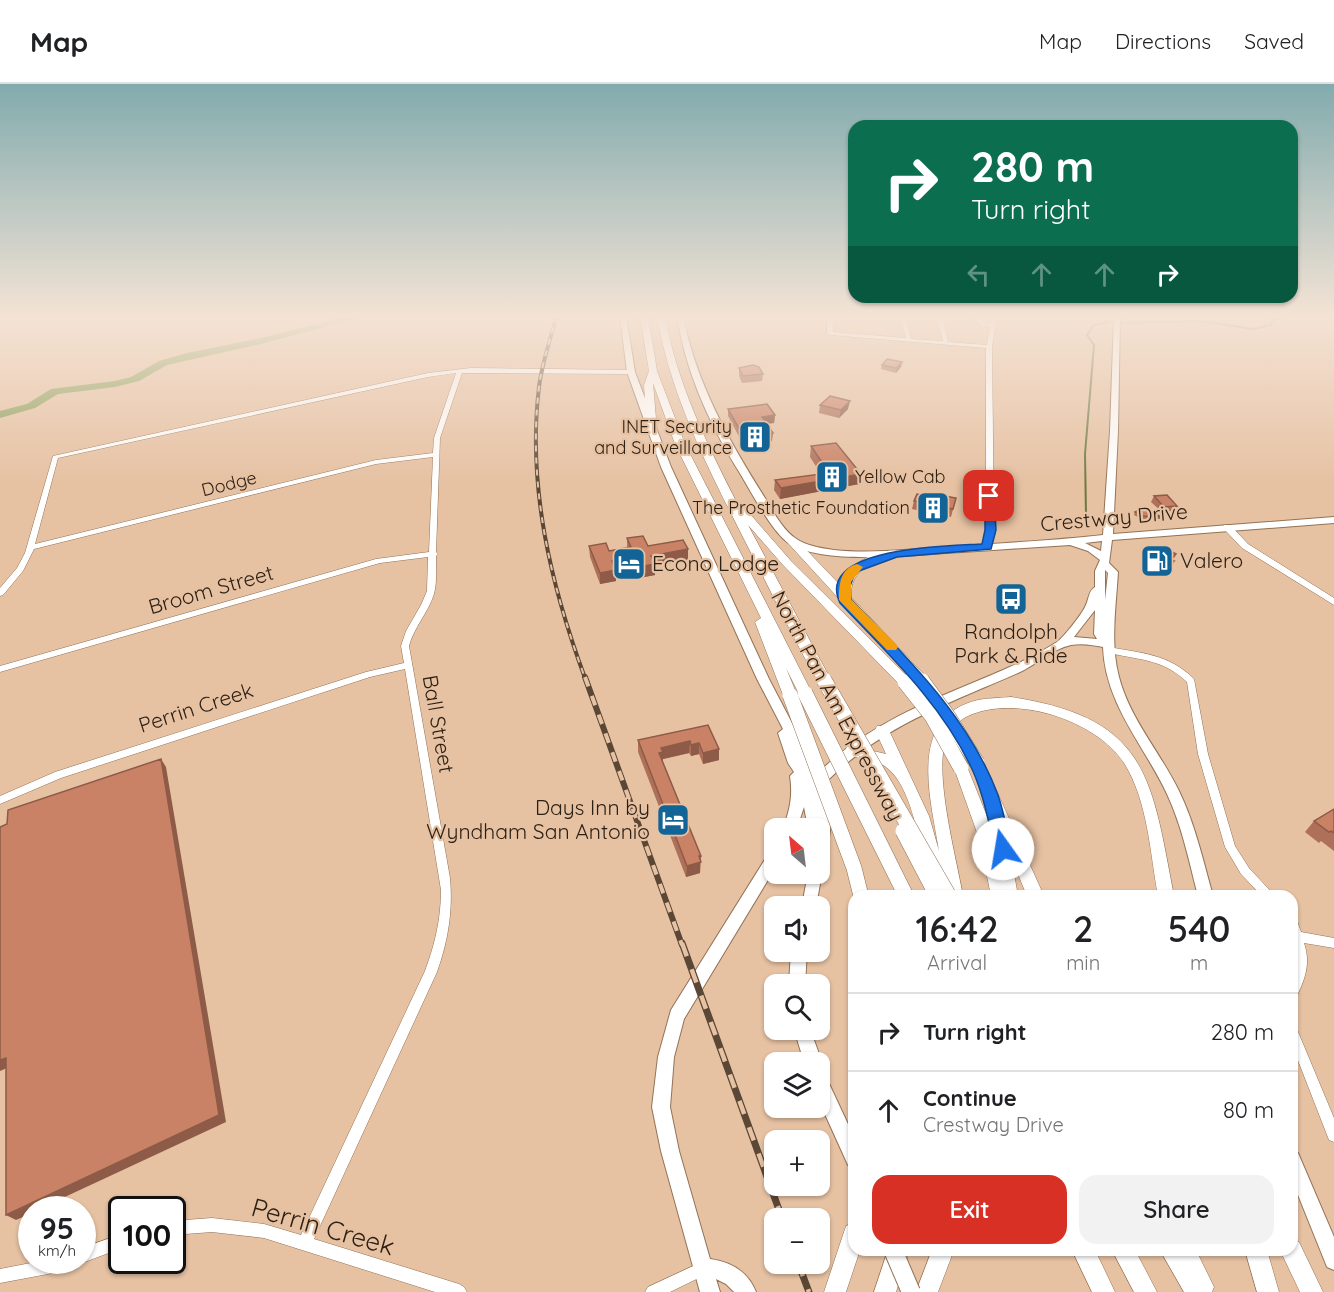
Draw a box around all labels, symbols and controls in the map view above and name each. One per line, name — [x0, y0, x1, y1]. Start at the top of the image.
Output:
text: Map — [30, 24, 88, 59]
text: Map — [1039, 28, 1082, 54]
text: Directions — [1115, 28, 1211, 54]
text: Saved — [1244, 28, 1304, 54]
text: 280 m — [971, 140, 1094, 193]
icon: right — [872, 144, 950, 222]
text: Turn right — [971, 192, 1090, 226]
icon: left — [962, 258, 995, 291]
icon: ahead — [1025, 258, 1058, 291]
icon: ahead — [1088, 258, 1121, 291]
icon: right — [1151, 258, 1184, 291]
place label: INET Security and Surveillance — [594, 415, 732, 459]
building icon: INET Security and Surveillance — [737, 419, 773, 455]
building icon: Yellow Cab — [814, 459, 850, 495]
place label: Yellow Cab — [855, 465, 946, 488]
street label: Dodge — [199, 466, 259, 501]
pin — [963, 470, 1014, 521]
icon: arrive — [972, 479, 1005, 512]
building icon: The Prosthetic Foundation — [915, 490, 951, 526]
place label: The Prosthetic Foundation — [692, 496, 910, 519]
street label: Crestway Drive — [1039, 498, 1189, 536]
fuel station icon: Valero — [1139, 543, 1175, 579]
hotel icon: Econo Lodge — [611, 546, 647, 582]
place label: Valero — [1180, 547, 1243, 573]
place label: Econo Lodge — [652, 550, 779, 576]
street label: Broom Street — [145, 559, 276, 619]
bus stop icon: Randolph Park & Ride — [993, 581, 1029, 617]
street label: North Pan Am Expressway — [766, 586, 910, 825]
place label: Randolph Park & Ride — [954, 618, 1068, 668]
street label: Ball Street — [418, 673, 460, 775]
street label: Perrin Creek — [135, 676, 256, 738]
place label: Days Inn by Wyndham San Antonio — [426, 794, 650, 844]
hotel icon: Days Inn by Wyndham San Antonio — [655, 802, 691, 838]
position arrow — [971, 817, 1035, 881]
north arrow — [764, 818, 830, 884]
map controls — [764, 818, 830, 1274]
button: sound — [764, 896, 830, 962]
text: 16:42 — [916, 906, 999, 951]
text: 2 — [1073, 906, 1093, 951]
text: 540 — [1168, 906, 1230, 951]
text: Arrival — [927, 950, 987, 975]
text: min — [1066, 950, 1100, 975]
text: m — [1190, 950, 1208, 975]
button: search — [764, 974, 830, 1040]
icon: right — [872, 1016, 905, 1049]
text: Turn right — [923, 1018, 1027, 1046]
text: 280 m — [1211, 1018, 1274, 1046]
button: layers — [764, 1052, 830, 1118]
text: Continue — [923, 1084, 1017, 1112]
icon: ahead — [872, 1094, 905, 1127]
text: 80 m — [1223, 1096, 1274, 1124]
text: Crestway Drive — [923, 1112, 1064, 1137]
button: + — [764, 1130, 830, 1196]
button: Exit — [872, 1175, 1067, 1244]
button: Share — [1079, 1175, 1274, 1244]
street label: Perrin Creek — [248, 1190, 399, 1263]
speed limit sign: 100 — [108, 1196, 186, 1274]
button: − — [764, 1208, 830, 1274]
text: 95 — [40, 1209, 74, 1247]
text: km/h — [38, 1241, 76, 1260]

